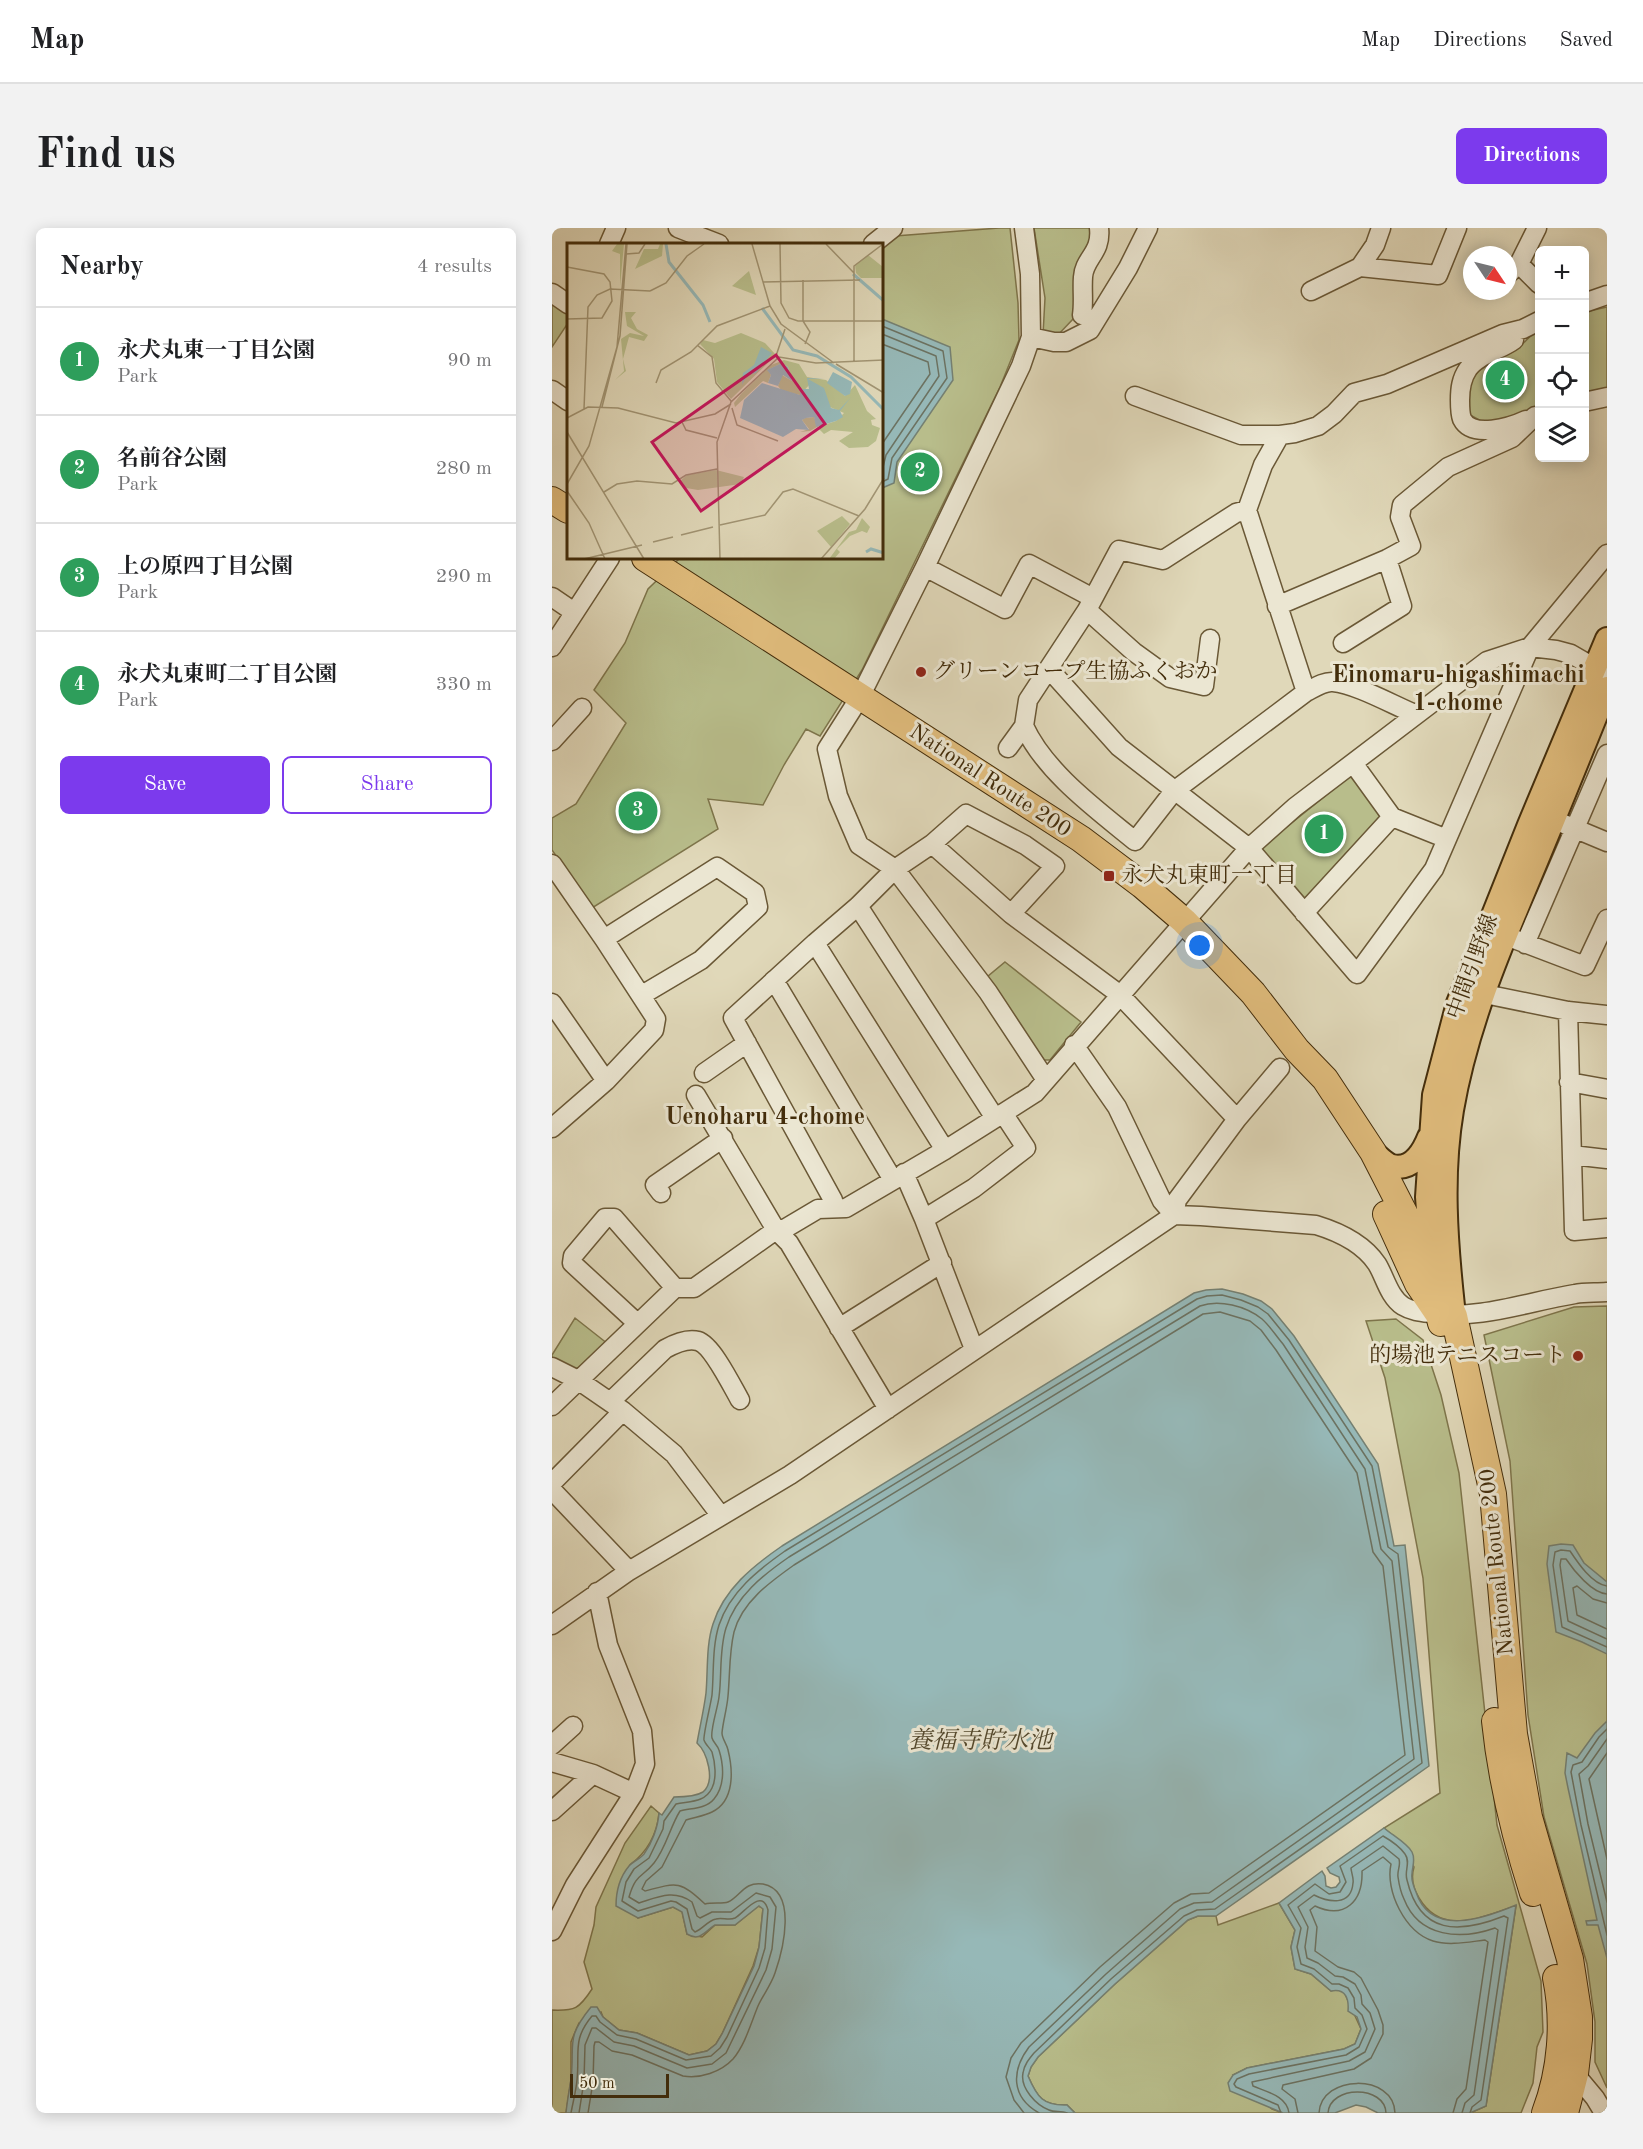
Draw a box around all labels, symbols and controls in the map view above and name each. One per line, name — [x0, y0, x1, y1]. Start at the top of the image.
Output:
text: Map — [30, 27, 84, 55]
text: Map — [1361, 30, 1400, 51]
text: Directions — [1433, 30, 1527, 51]
text: Saved — [1560, 30, 1613, 51]
button: Directions — [1456, 128, 1607, 184]
text: Find us — [36, 135, 175, 177]
inset map — [567, 243, 884, 560]
north arrow — [1463, 246, 1517, 300]
map controls — [1535, 246, 1589, 462]
button: + — [1535, 246, 1589, 300]
text: Nearby — [60, 254, 144, 280]
text: 4 results — [417, 257, 492, 277]
button: − — [1535, 300, 1589, 354]
text: 永犬丸東一丁目公園 — [117, 340, 315, 362]
text: 1 — [74, 351, 85, 371]
text: 90 m — [447, 351, 492, 371]
button: locate — [1535, 354, 1589, 408]
pin: 4 — [1486, 358, 1524, 402]
text: Park — [117, 367, 158, 387]
button: layers — [1535, 408, 1589, 462]
text: 名前谷公園 — [117, 448, 227, 470]
pin: 2 — [900, 450, 940, 494]
text: 2 — [74, 459, 85, 479]
text: 280 m — [436, 459, 492, 479]
text: Park — [117, 475, 158, 495]
text: 上の原四丁目公園 — [117, 556, 293, 578]
text: 3 — [74, 567, 85, 587]
text: 290 m — [436, 567, 492, 587]
text: Park — [117, 583, 158, 603]
place label: グリーンコープ生協ふくおか — [933, 659, 1217, 683]
text: 永犬丸東町二丁目公園 — [117, 664, 337, 686]
district label: Einomaru-higashimachi 1-chome — [1331, 664, 1585, 716]
marker: グリーンコープ生協ふくおか — [914, 665, 928, 679]
text: 4 — [74, 675, 85, 695]
text: 330 m — [436, 675, 492, 695]
text: Park — [117, 691, 158, 711]
street label: National Route 200 — [905, 721, 1075, 841]
button: Save — [60, 756, 270, 814]
button: Share — [282, 756, 492, 814]
pin: 3 — [618, 788, 658, 834]
pin: 1 — [1304, 812, 1344, 856]
place label: 永犬丸東町一丁目 — [1121, 863, 1297, 887]
marker: 永犬丸東町一丁目 — [1102, 869, 1116, 883]
street label: 中間引野線 — [1442, 911, 1502, 1022]
your location — [1185, 931, 1214, 960]
district label: Uenoharu 4-chome — [665, 1106, 865, 1130]
place label: 的場池テニスコート — [1369, 1343, 1566, 1367]
marker: 的場池テニスコート — [1571, 1349, 1585, 1363]
street label: National Route 200 — [1476, 1467, 1518, 1657]
water label: 養福寺貯水池 — [908, 1727, 1055, 1754]
scale bar — [570, 2071, 669, 2098]
text: 50 m — [579, 2076, 615, 2092]

